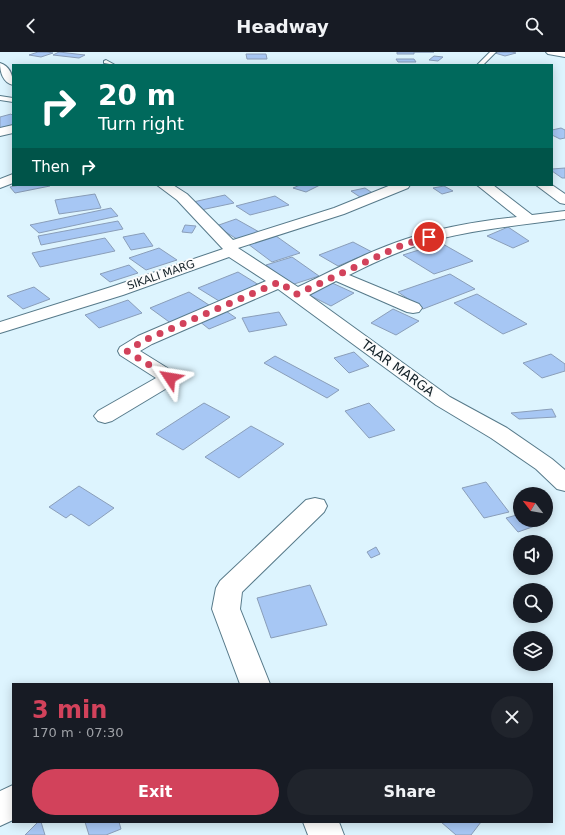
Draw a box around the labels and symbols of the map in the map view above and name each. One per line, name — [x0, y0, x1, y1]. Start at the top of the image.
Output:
pin — [412, 220, 446, 254]
street label: SIKALI MARG — [125, 257, 197, 293]
street label: TAAR MARGA — [358, 336, 437, 400]
position arrow — [149, 357, 191, 399]
north arrow — [513, 487, 553, 527]

